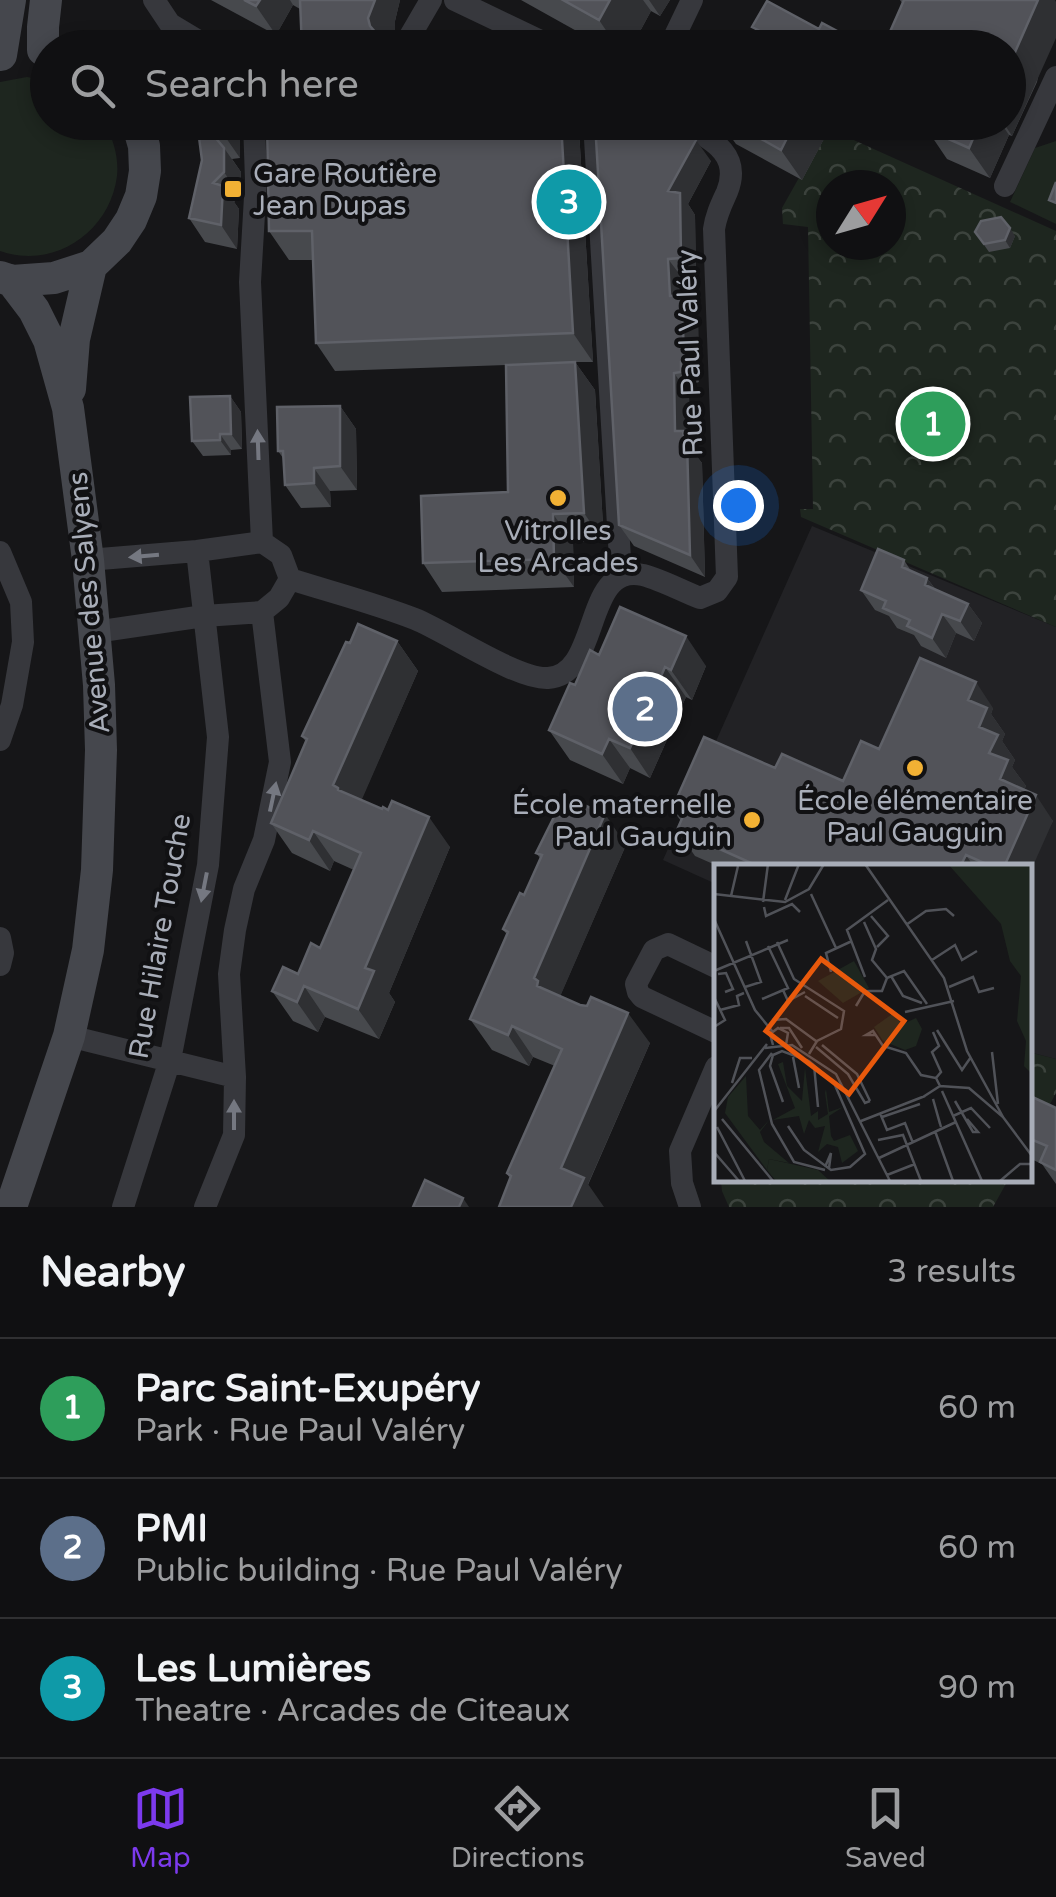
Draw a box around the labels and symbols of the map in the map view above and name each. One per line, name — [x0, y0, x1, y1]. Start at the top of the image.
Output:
place label: Gare Routière Jean Dupas — [253, 157, 437, 223]
pin: 3 — [536, 164, 602, 240]
north arrow — [816, 170, 906, 260]
marker: Gare Routière Jean Dupas — [222, 178, 244, 200]
street label: Rue Paul Valéry — [669, 249, 711, 457]
pin: 1 — [900, 386, 966, 462]
one-way arrow — [250, 428, 266, 460]
street label: Avenue des Salyens — [61, 470, 117, 735]
your location — [713, 480, 764, 531]
marker: Vitrolles Les Arcades — [547, 487, 569, 509]
place label: Vitrolles Les Arcades — [477, 514, 639, 580]
one-way arrow — [127, 548, 159, 564]
pin: 2 — [612, 672, 678, 746]
marker: École élémentaire Paul Gauguin — [904, 757, 926, 779]
one-way arrow — [266, 781, 281, 812]
place label: École élémentaire Paul Gauguin — [797, 784, 1033, 850]
place label: École maternelle Paul Gauguin — [512, 788, 732, 854]
marker: École maternelle Paul Gauguin — [741, 809, 763, 831]
street label: Rue Hilaire Touche — [122, 811, 198, 1061]
inset map — [714, 864, 1031, 1182]
one-way arrow — [195, 872, 211, 903]
one-way arrow — [226, 1099, 242, 1131]

